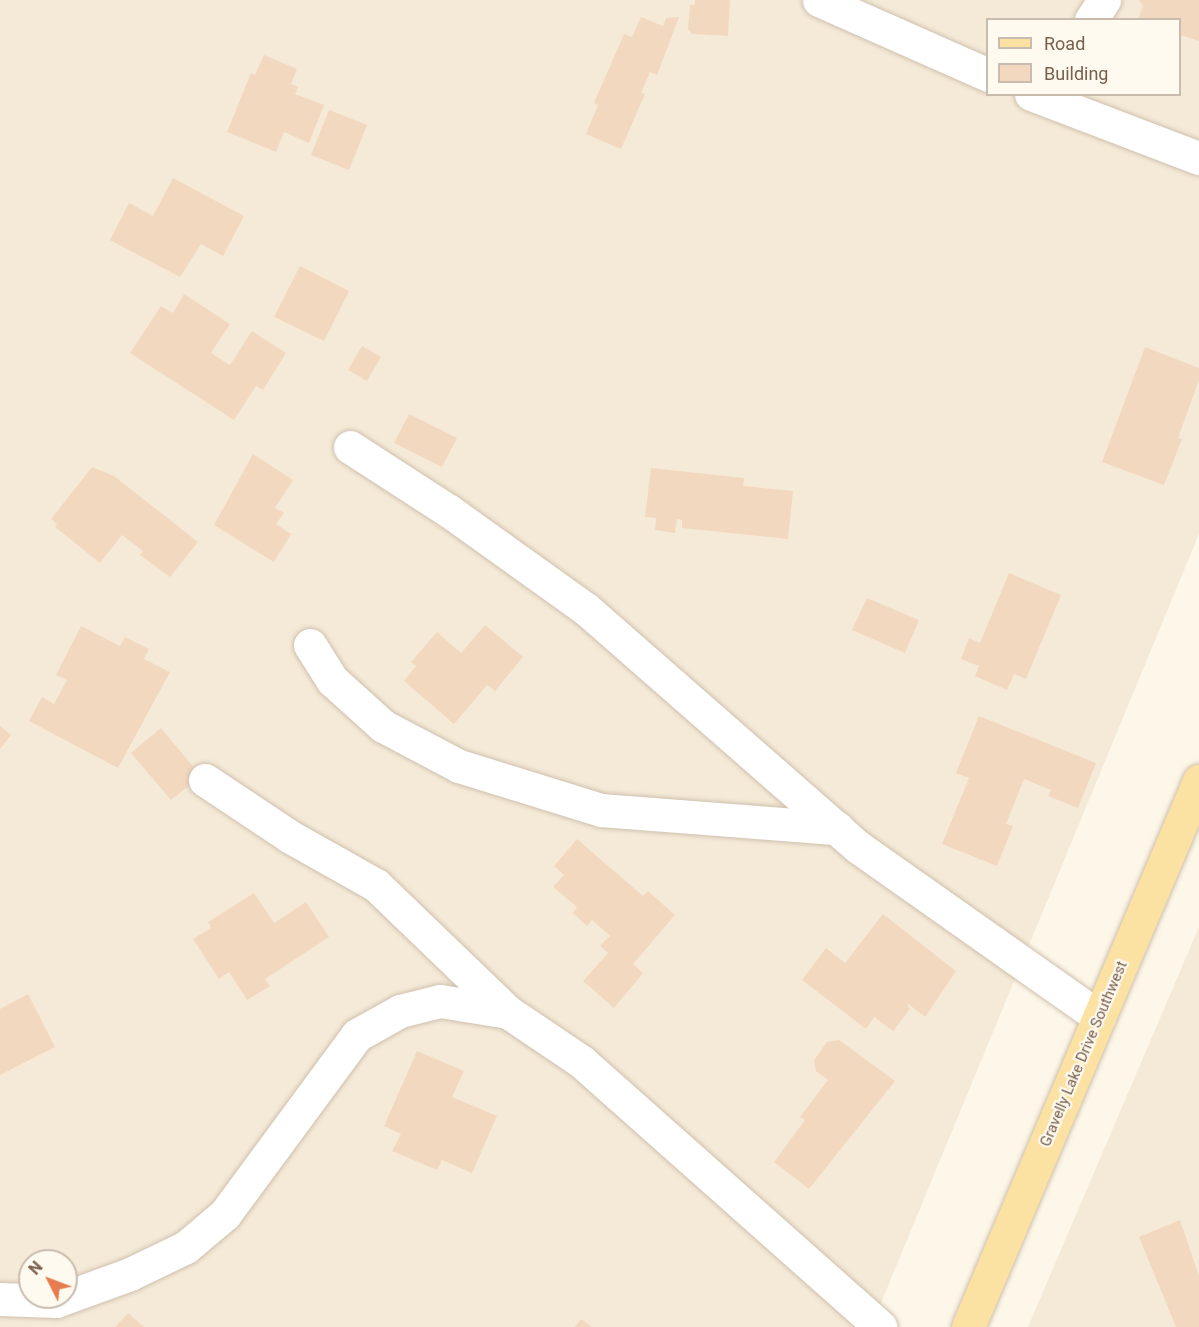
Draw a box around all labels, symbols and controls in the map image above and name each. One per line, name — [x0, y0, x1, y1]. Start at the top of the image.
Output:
legend — [986, 18, 1181, 96]
text: Road — [1044, 33, 1085, 54]
text: Building — [1044, 63, 1108, 84]
street label: Gravelly Lake Drive Southwest — [1037, 958, 1131, 1150]
north arrow — [18, 1249, 78, 1309]
text: N — [25, 1257, 47, 1279]

